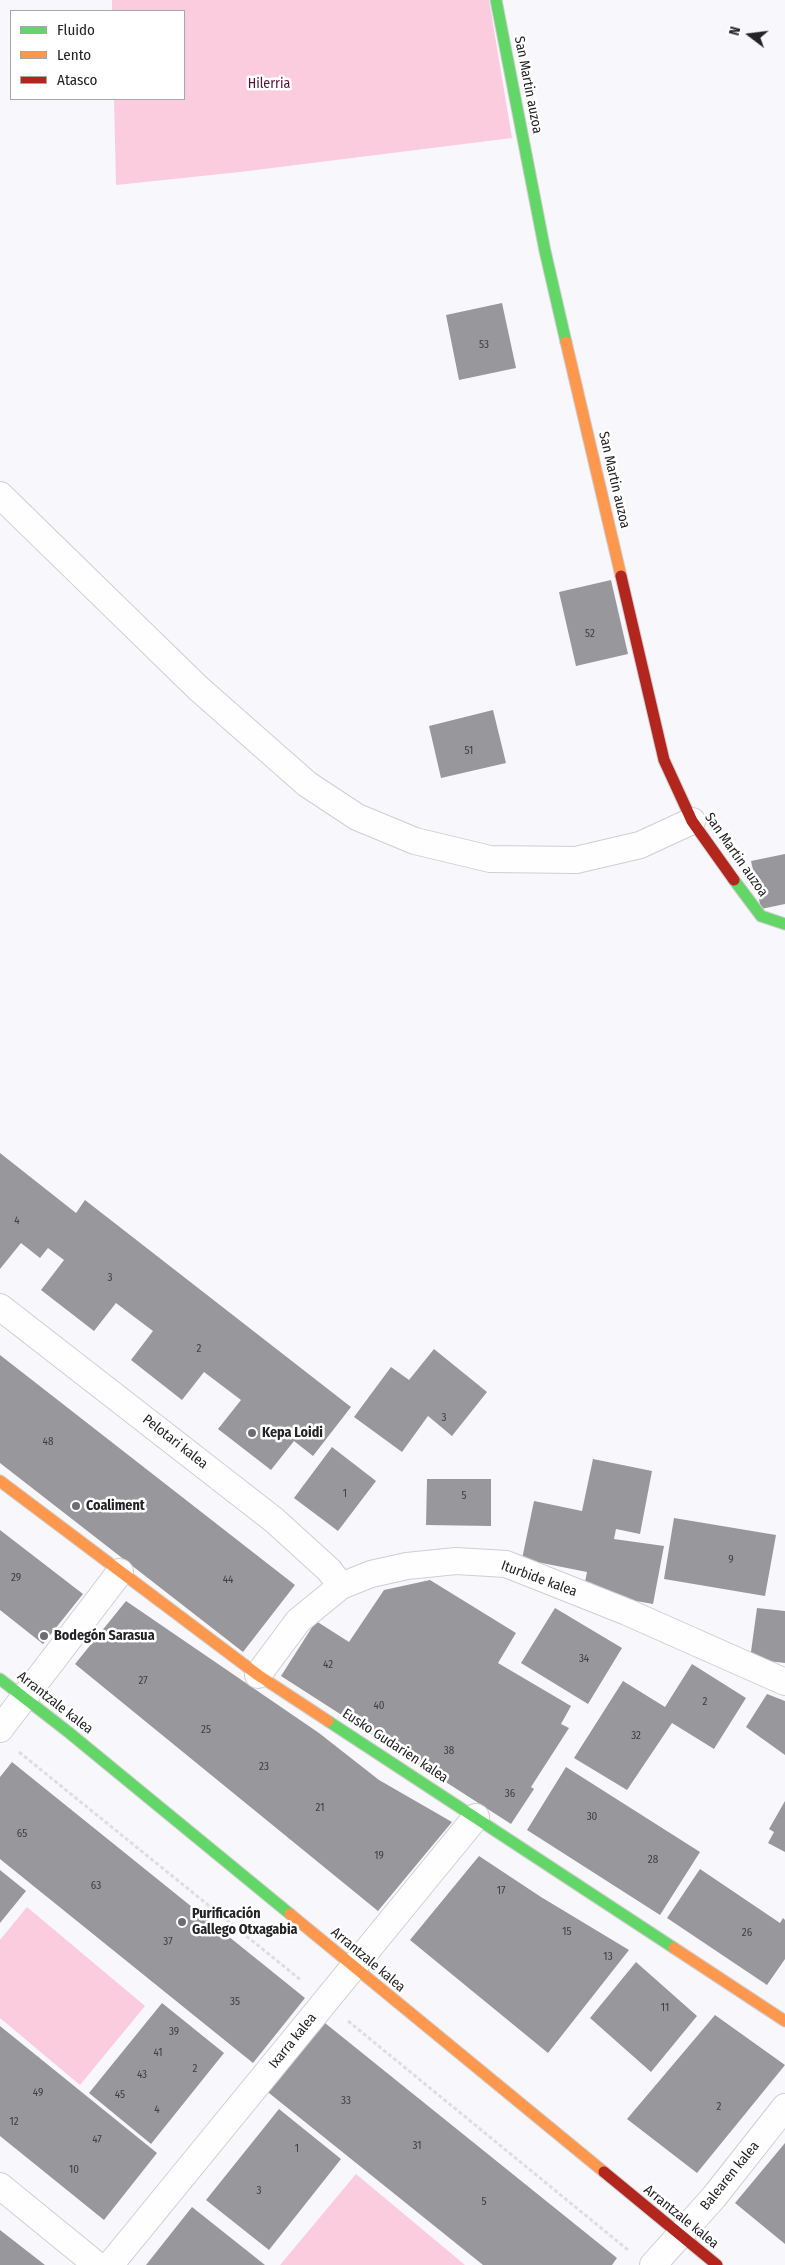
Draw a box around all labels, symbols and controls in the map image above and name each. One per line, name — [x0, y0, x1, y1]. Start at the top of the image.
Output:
legend — [10, 10, 185, 100]
north arrow — [725, 10, 775, 60]
text: Fluido — [57, 21, 95, 39]
text: N — [726, 25, 744, 37]
street label: San Martin auzoa — [510, 35, 546, 135]
text: Lento — [57, 46, 91, 64]
text: Atasco — [57, 71, 97, 89]
park label: Hilerria — [248, 76, 290, 92]
house number: 53 — [479, 338, 489, 352]
street label: San Martin auzoa — [595, 430, 633, 530]
house number: 52 — [585, 627, 595, 641]
house number: 51 — [465, 744, 473, 758]
street label: San Martin auzoa — [701, 810, 771, 900]
house number: 4 — [14, 1214, 20, 1228]
house number: 3 — [108, 1271, 112, 1285]
house number: 2 — [197, 1342, 201, 1356]
street label: Pelotari kalea — [139, 1411, 211, 1473]
house number: 3 — [442, 1411, 446, 1425]
place label: Kepa Loidi — [262, 1425, 323, 1441]
marker: Kepa Loidi — [246, 1427, 258, 1439]
house number: 48 — [43, 1435, 53, 1449]
house number: 1 — [343, 1487, 347, 1501]
house number: 5 — [461, 1489, 467, 1503]
place label: Coaliment — [86, 1498, 145, 1514]
marker: Coaliment — [70, 1500, 82, 1512]
house number: 9 — [728, 1553, 734, 1567]
street label: Iturbide kalea — [499, 1558, 579, 1600]
house number: 29 — [11, 1571, 21, 1585]
house number: 44 — [223, 1573, 233, 1587]
place label: Bodegón Sarasua — [54, 1628, 155, 1644]
marker: Bodegón Sarasua — [38, 1630, 50, 1642]
house number: 34 — [579, 1652, 589, 1666]
house number: 42 — [323, 1658, 333, 1672]
street label: Arrantzale kalea — [14, 1668, 96, 1738]
house number: 27 — [138, 1674, 148, 1688]
house number: 2 — [703, 1695, 707, 1709]
house number: 40 — [373, 1699, 385, 1713]
street label: Eusko Gudarien kalea — [339, 1706, 451, 1786]
house number: 25 — [201, 1723, 211, 1737]
house number: 32 — [631, 1729, 641, 1743]
house number: 38 — [444, 1744, 454, 1758]
house number: 23 — [259, 1760, 269, 1774]
house number: 36 — [505, 1787, 515, 1801]
house number: 21 — [316, 1801, 324, 1815]
house number: 30 — [587, 1810, 597, 1824]
house number: 65 — [17, 1827, 27, 1841]
house number: 19 — [374, 1849, 384, 1863]
house number: 28 — [648, 1853, 658, 1867]
house number: 63 — [91, 1879, 101, 1893]
house number: 17 — [497, 1884, 505, 1898]
place label: Purificación Gallego Otxagabia — [192, 1906, 297, 1938]
marker: Purificación Gallego Otxagabia — [176, 1916, 188, 1928]
street label: Arrantzale kalea — [327, 1924, 409, 1996]
house number: 15 — [562, 1925, 572, 1939]
house number: 26 — [742, 1926, 752, 1940]
house number: 37 — [163, 1935, 173, 1949]
house number: 13 — [603, 1950, 613, 1964]
house number: 35 — [230, 1995, 240, 2009]
house number: 11 — [661, 2001, 669, 2015]
street label: Ixarra kalea — [266, 2010, 320, 2072]
house number: 39 — [169, 2025, 179, 2039]
house number: 41 — [153, 2046, 163, 2060]
house number: 2 — [193, 2062, 197, 2076]
house number: 43 — [137, 2068, 147, 2082]
house number: 49 — [33, 2086, 43, 2100]
house number: 45 — [115, 2088, 125, 2102]
house number: 33 — [341, 2094, 351, 2108]
house number: 2 — [717, 2100, 721, 2114]
house number: 4 — [154, 2103, 160, 2117]
house number: 12 — [9, 2115, 19, 2129]
house number: 47 — [92, 2133, 102, 2147]
street label: Balearen kalea — [697, 2138, 763, 2214]
house number: 31 — [413, 2139, 421, 2153]
house number: 1 — [295, 2142, 299, 2156]
house number: 10 — [69, 2163, 79, 2177]
street label: Arrantzale kalea — [640, 2182, 722, 2252]
house number: 3 — [257, 2184, 261, 2198]
house number: 5 — [481, 2195, 487, 2209]

